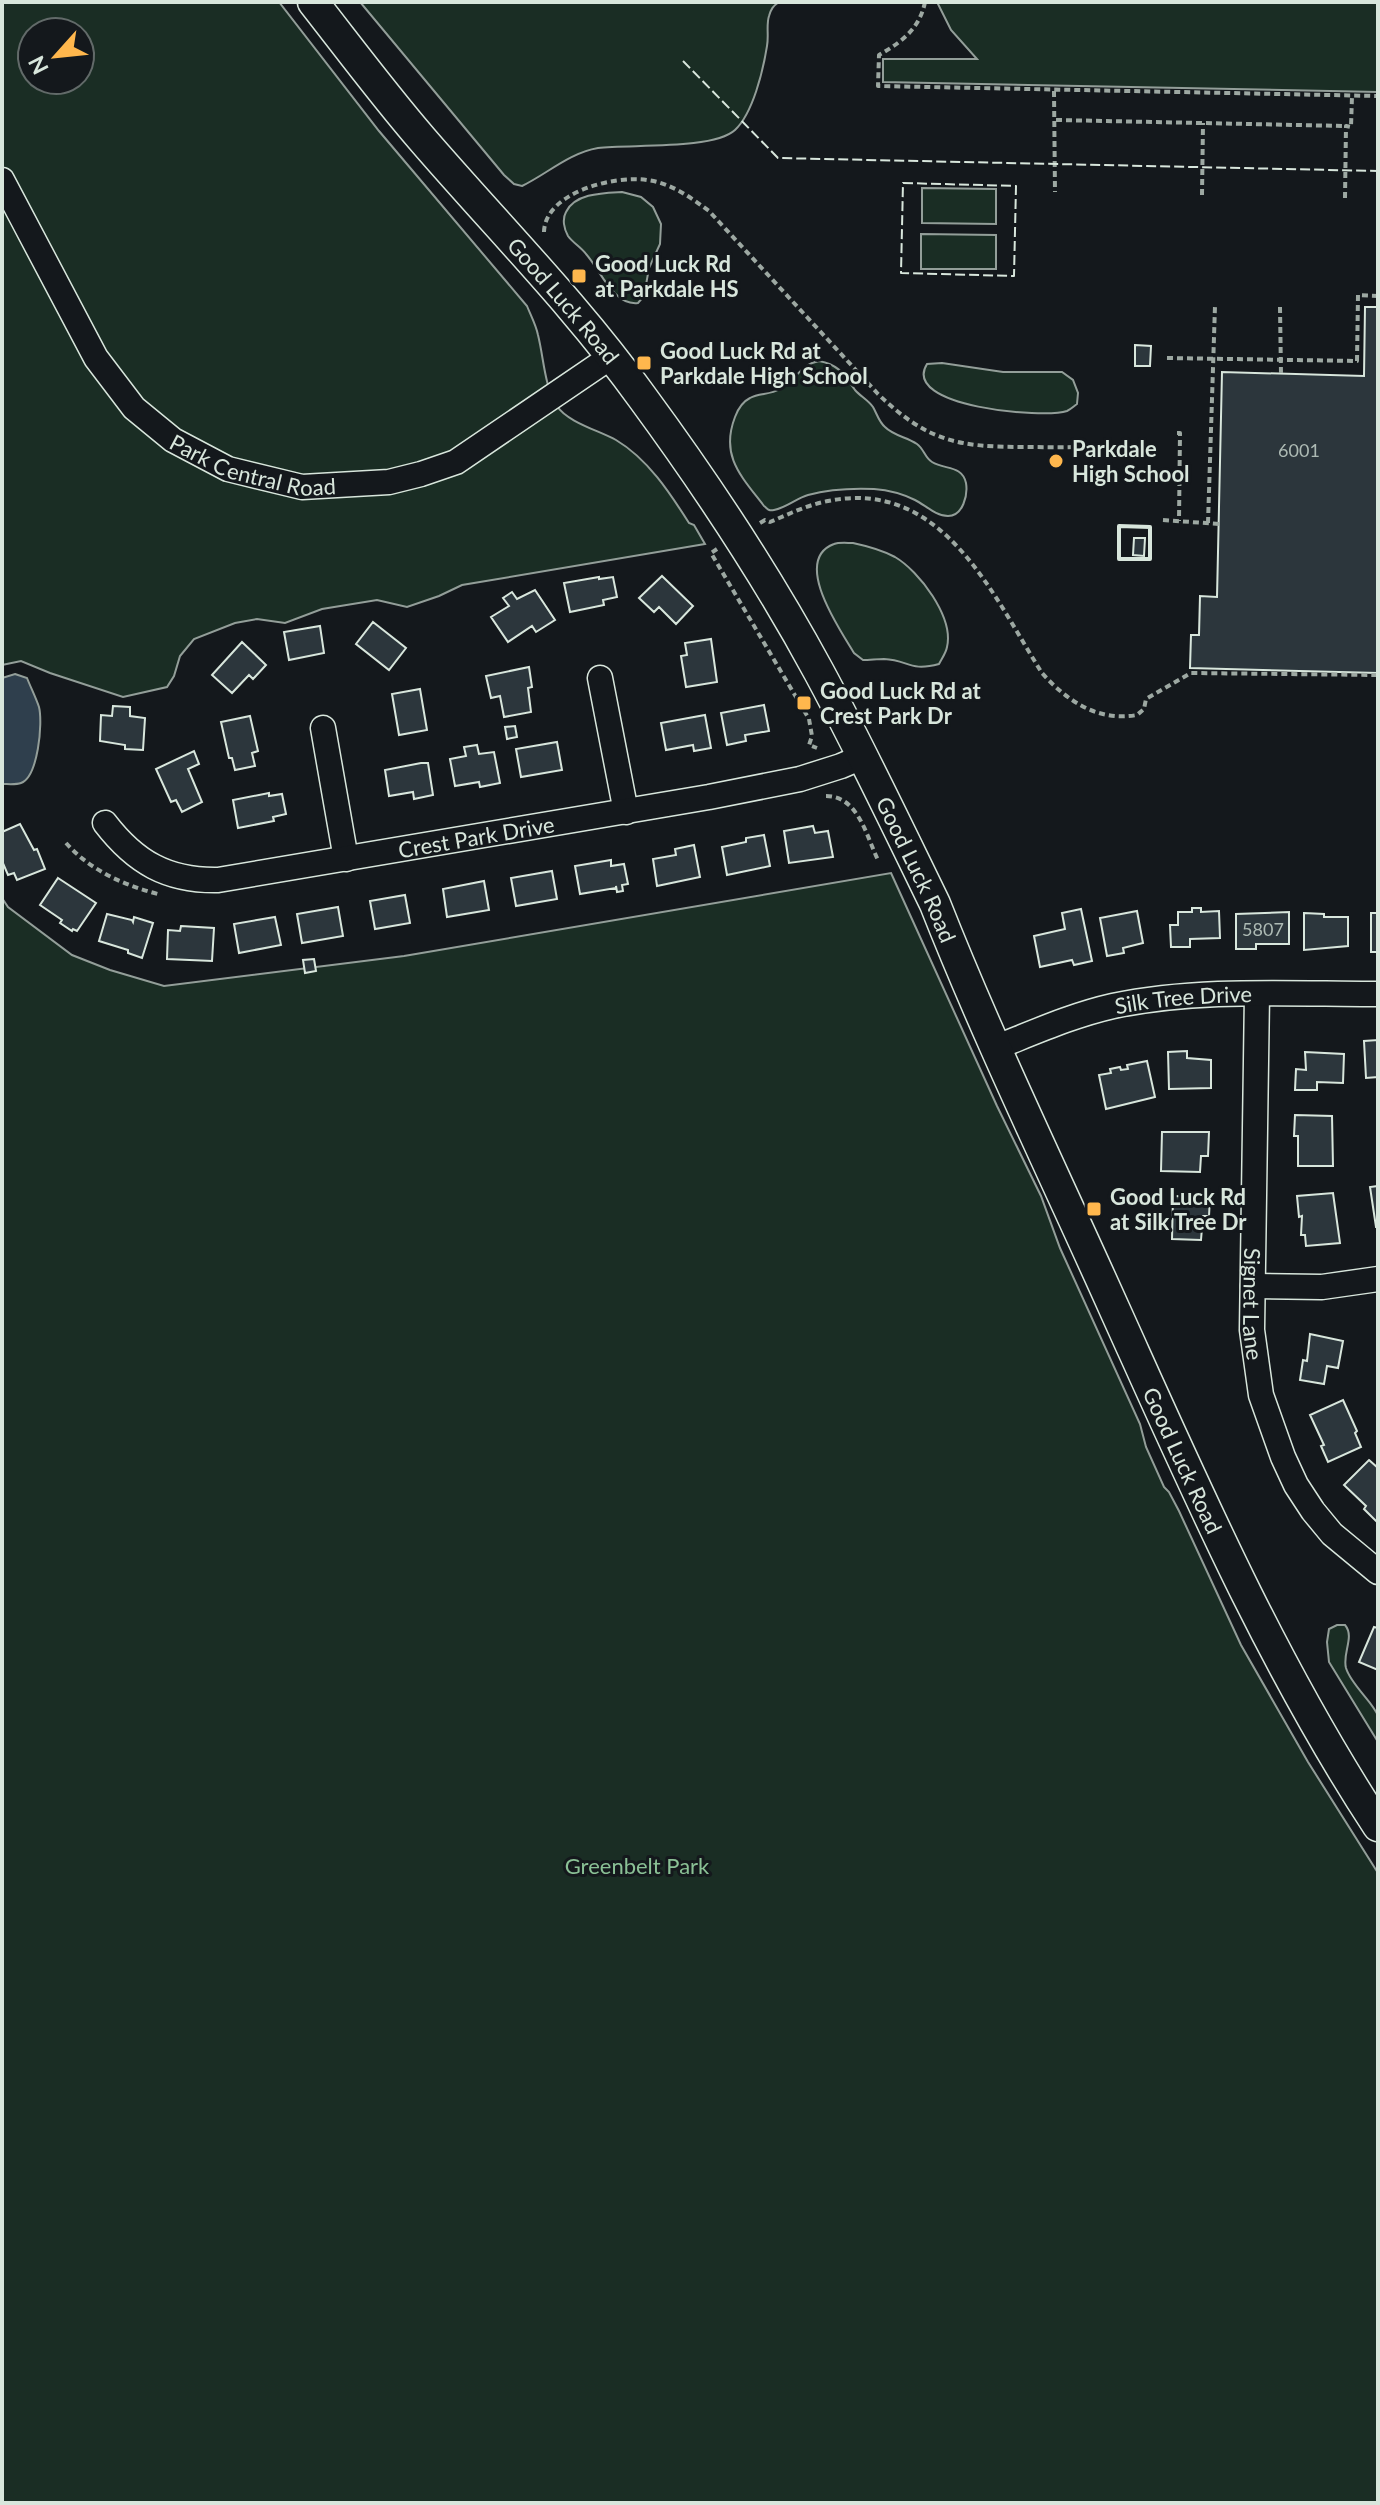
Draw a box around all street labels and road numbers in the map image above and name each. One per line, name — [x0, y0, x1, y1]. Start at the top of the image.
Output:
street label: Good Luck Road — [502, 231, 625, 369]
street label: Park Central Road — [166, 428, 336, 501]
street label: Good Luck Road — [871, 792, 962, 946]
street label: Crest Park Drive — [396, 810, 556, 863]
street label: Silk Tree Drive — [1112, 980, 1252, 1019]
street label: Signet Lane — [1238, 1248, 1269, 1362]
street label: Good Luck Road — [1138, 1383, 1229, 1538]

